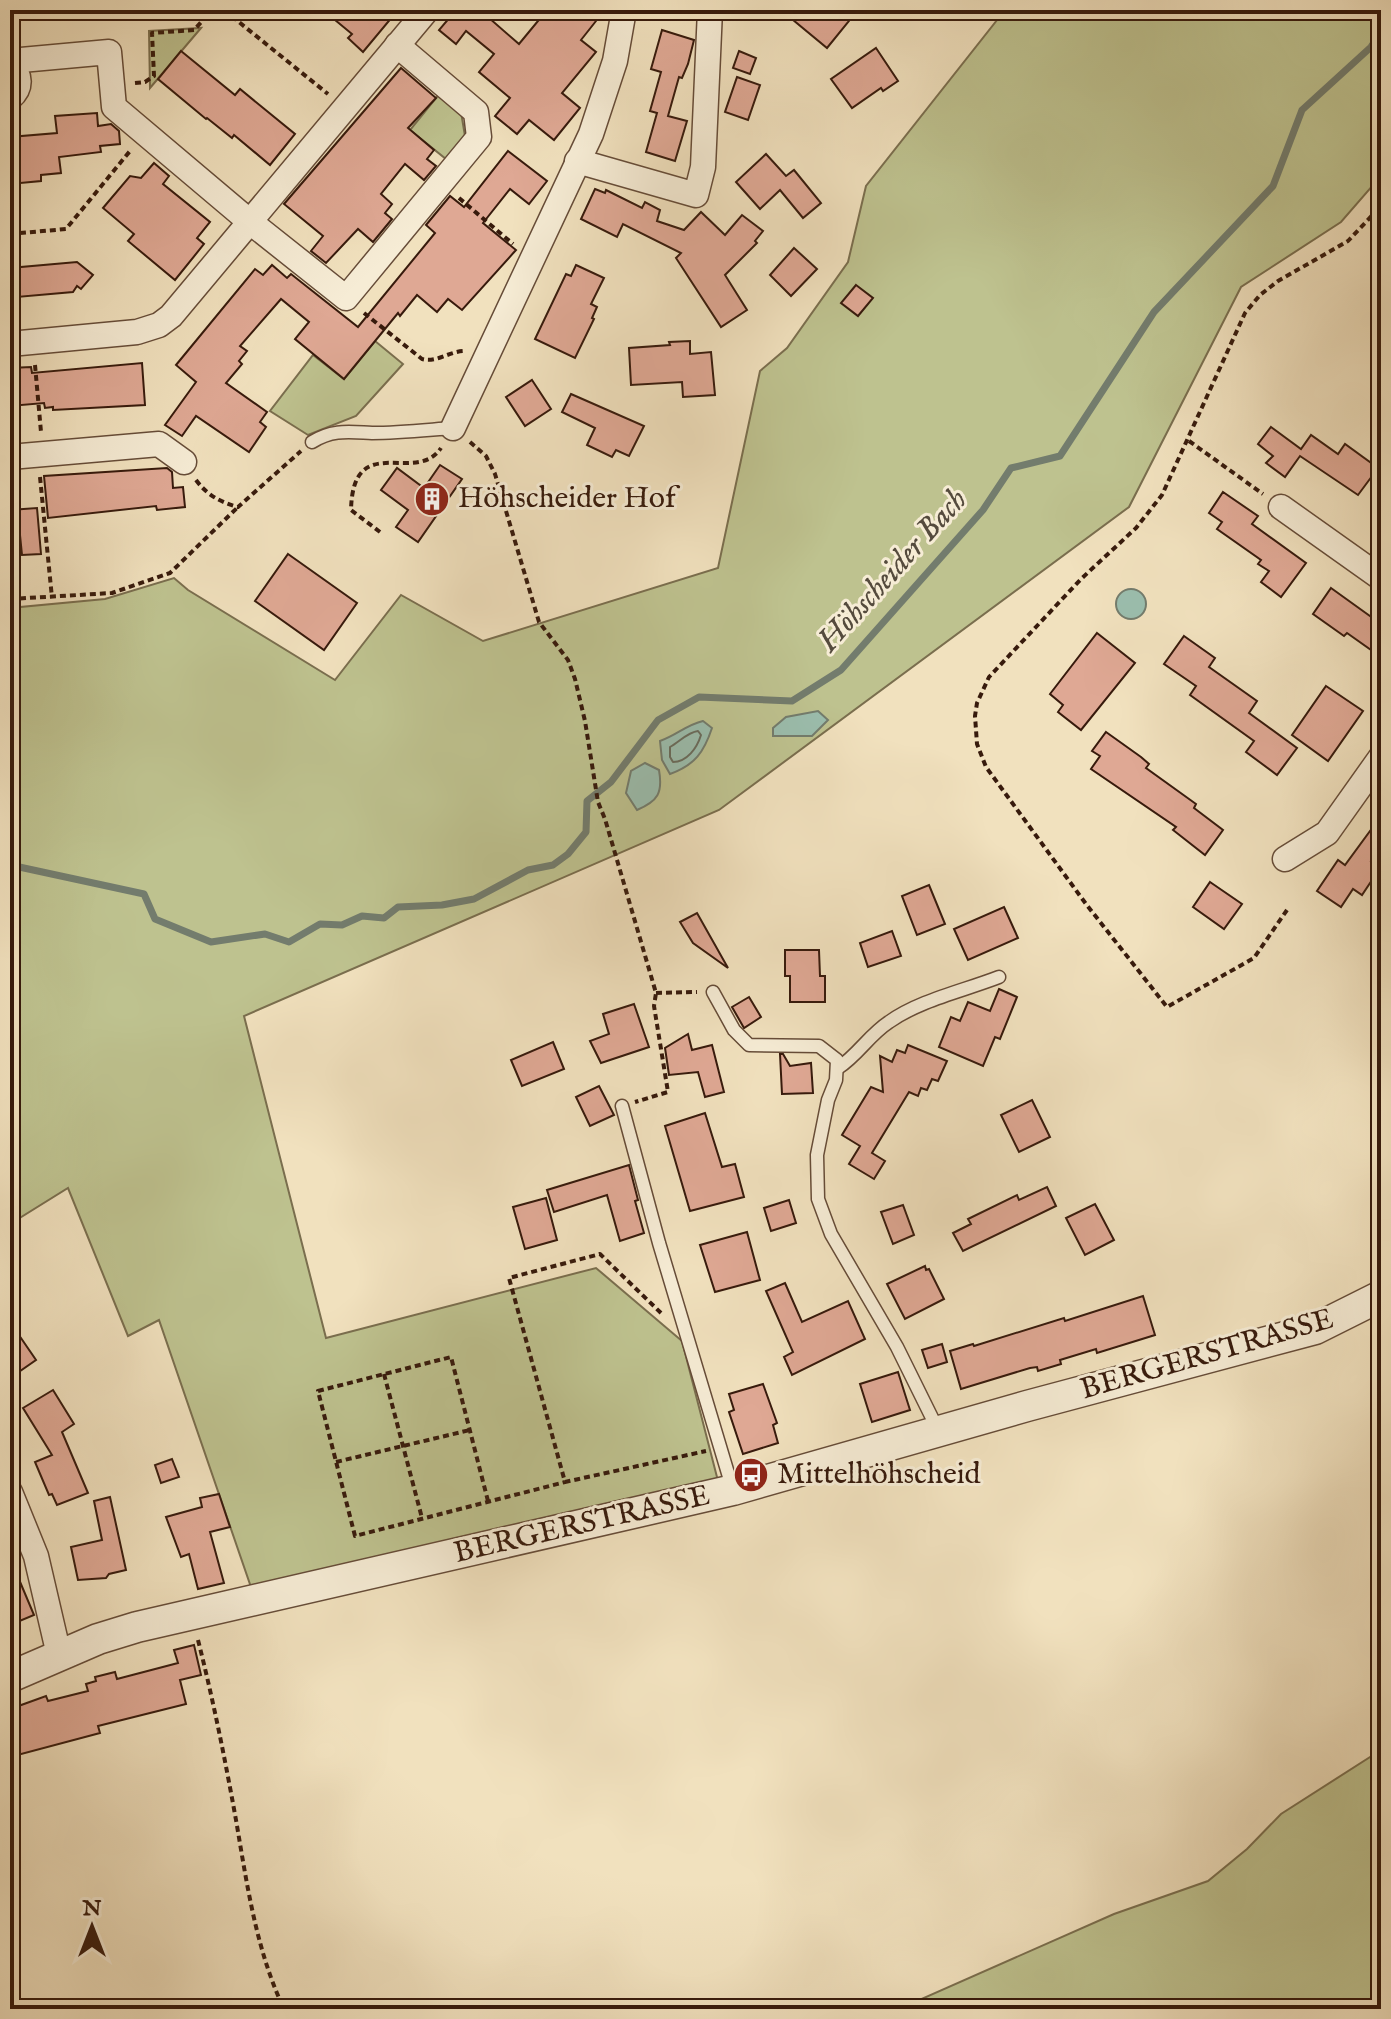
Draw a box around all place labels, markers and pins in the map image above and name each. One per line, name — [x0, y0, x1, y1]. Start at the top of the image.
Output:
building icon: Höhscheider Hof — [413, 480, 451, 518]
place label: Höhscheider Hof — [458, 480, 681, 518]
bus stop icon: Mittelhöhscheid — [732, 1456, 770, 1494]
place label: Mittelhöhscheid — [777, 1456, 982, 1494]

